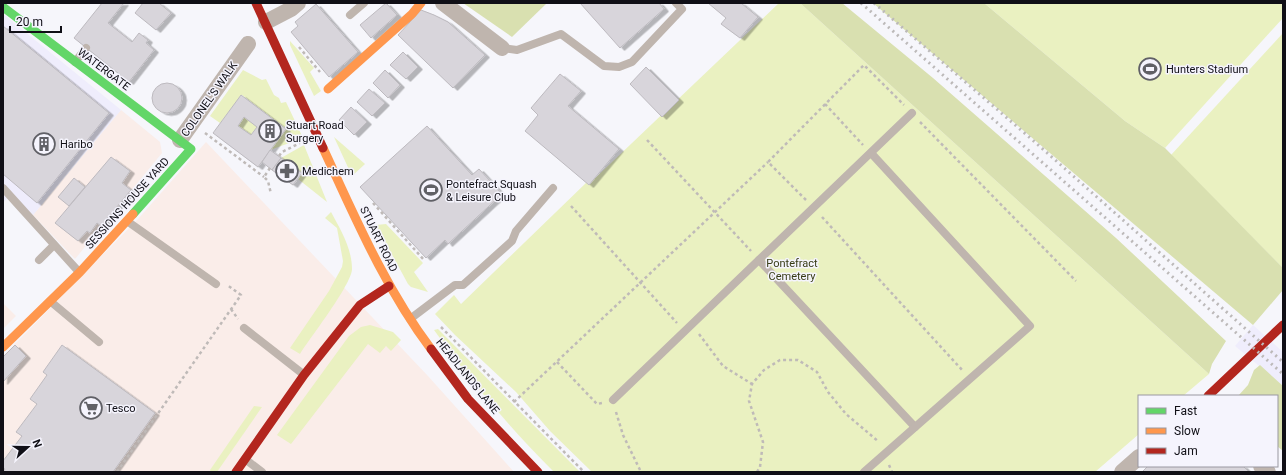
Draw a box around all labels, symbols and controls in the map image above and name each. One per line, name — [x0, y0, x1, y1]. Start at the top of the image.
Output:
scale bar — [10, 8, 61, 34]
text: 20 m — [16, 15, 43, 29]
street label: WATERGATE — [75, 45, 133, 93]
sports icon: Hunters Stadium — [1137, 56, 1163, 82]
street label: COLONEL'S WALK — [179, 59, 240, 139]
place label: Hunters Stadium — [1166, 63, 1248, 76]
building icon: Stuart Road Surgery — [257, 118, 283, 144]
place label: Stuart Road Surgery — [286, 119, 344, 145]
building icon: Haribo — [31, 131, 57, 157]
place label: Haribo — [60, 138, 93, 151]
street label: SESSIONS HOUSE YARD — [83, 155, 172, 252]
pharmacy icon: Medichem — [274, 158, 300, 184]
place label: Medichem — [302, 165, 354, 178]
sports icon: Pontefract Squash & Leisure Club — [418, 177, 444, 203]
place label: Pontefract Squash & Leisure Club — [446, 178, 537, 204]
street label: STUART ROAD — [357, 204, 400, 274]
park label: Pontefract Cemetery — [766, 257, 818, 283]
street label: HEADLANDS LANE — [433, 336, 502, 417]
supermarket icon: Tesco — [78, 395, 104, 421]
legend — [1138, 395, 1278, 467]
place label: Tesco — [106, 402, 136, 415]
text: Fast — [1174, 404, 1197, 418]
text: Slow — [1174, 424, 1200, 438]
north arrow — [8, 427, 48, 467]
text: N — [29, 438, 44, 450]
text: Jam — [1174, 444, 1198, 458]

